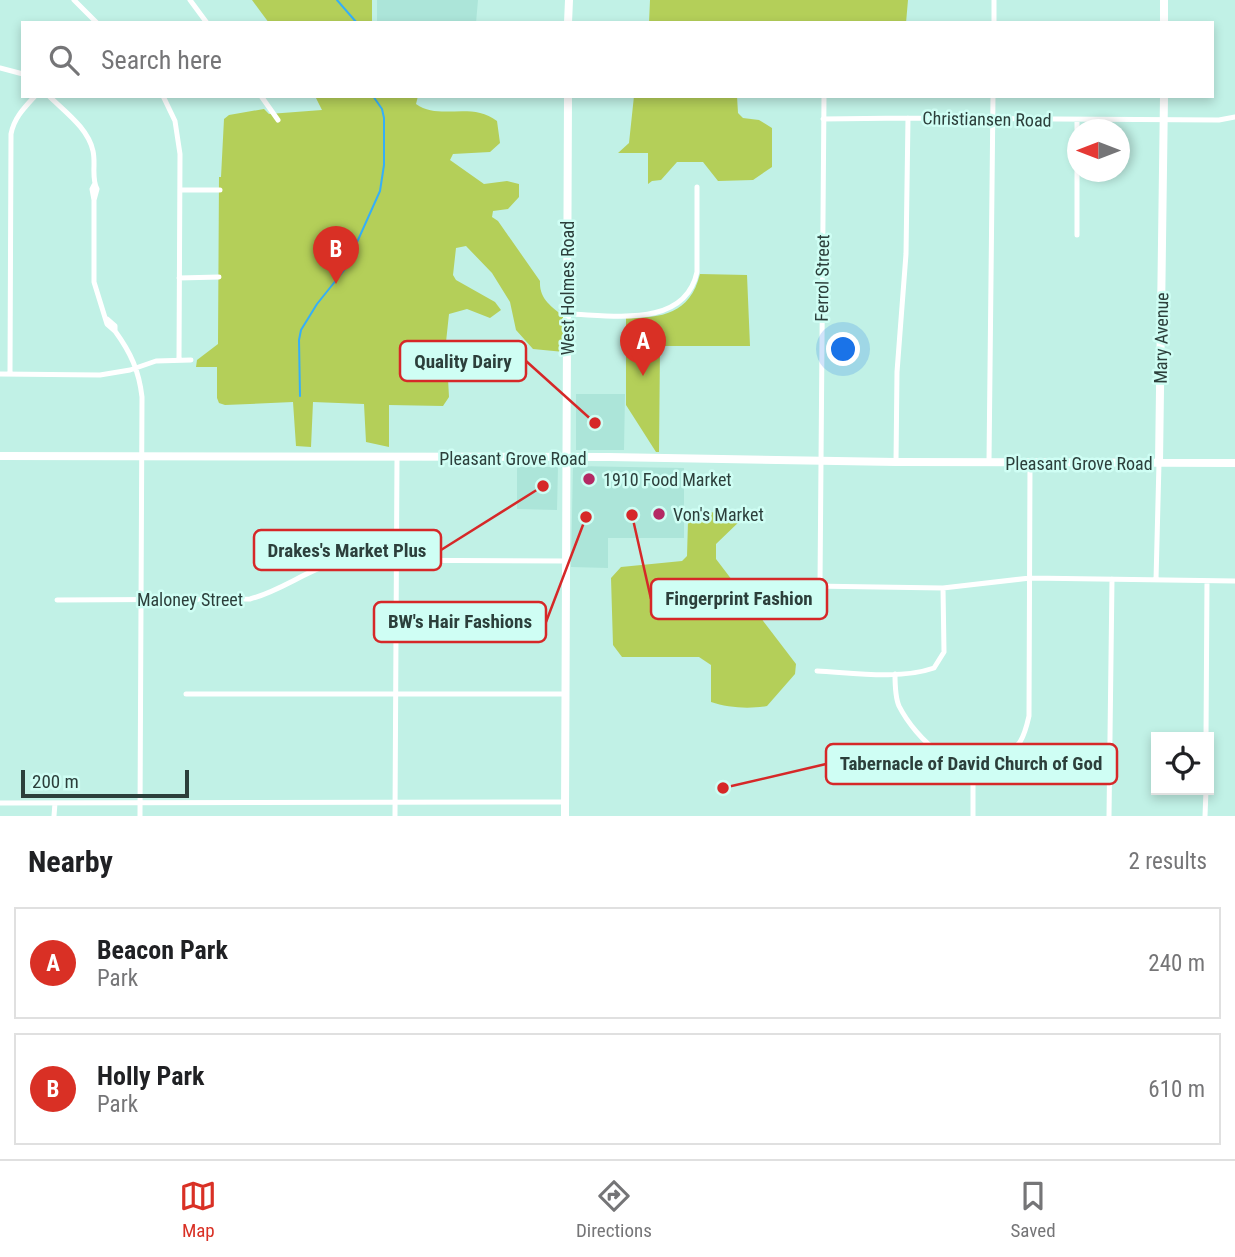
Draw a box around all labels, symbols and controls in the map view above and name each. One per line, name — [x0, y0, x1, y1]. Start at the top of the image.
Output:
search box — [21, 21, 1214, 98]
icon: search — [45, 41, 83, 79]
text: Search here — [101, 45, 222, 75]
street label: Christiansen Road — [922, 107, 1052, 131]
north arrow — [1067, 119, 1130, 182]
street label: West Holmes Road — [557, 221, 578, 355]
pin: B — [313, 226, 359, 284]
street label: Ferrol Street — [811, 234, 833, 322]
street label: Mary Avenue — [1150, 292, 1172, 384]
pin: A — [620, 318, 666, 376]
your location — [826, 332, 860, 366]
callout: Quality Dairy — [400, 341, 526, 381]
text: Quality Dairy — [414, 350, 512, 373]
street label: Pleasant Grove Road — [439, 448, 587, 469]
street label: Pleasant Grove Road — [1005, 453, 1153, 474]
place label: 1910 Food Market — [603, 469, 732, 490]
marker: 1910 Food Market — [581, 471, 597, 487]
place label: Von's Market — [673, 504, 764, 525]
marker: Von's Market — [651, 506, 667, 522]
callout: Drakes's Market Plus — [254, 530, 441, 570]
text: Drakes's Market Plus — [268, 539, 426, 562]
callout: Fingerprint Fashion — [651, 579, 827, 619]
text: Fingerprint Fashion — [665, 587, 813, 610]
street label: Maloney Street — [137, 589, 243, 610]
callout: BW's Hair Fashions — [374, 602, 546, 642]
text: BW's Hair Fashions — [388, 610, 532, 633]
map controls — [1151, 732, 1214, 795]
button: locate — [1151, 732, 1214, 795]
callout: Tabernacle of David Church of God — [826, 744, 1117, 784]
text: Tabernacle of David Church of God — [840, 752, 1102, 775]
scale bar — [21, 767, 189, 799]
text: 200 m — [32, 770, 79, 793]
text: Nearby — [28, 844, 113, 879]
text: 2 results — [1129, 848, 1207, 875]
text: Beacon Park — [97, 935, 228, 965]
text: A — [46, 950, 60, 977]
text: 240 m — [1148, 950, 1205, 977]
text: Park — [97, 965, 138, 992]
text: Holly Park — [97, 1061, 205, 1091]
text: B — [47, 1076, 59, 1103]
text: 610 m — [1148, 1076, 1205, 1103]
text: Park — [97, 1091, 138, 1118]
tab: Map — [179, 1177, 217, 1242]
tab: Directions — [576, 1177, 652, 1242]
tab: Saved — [1010, 1177, 1056, 1242]

